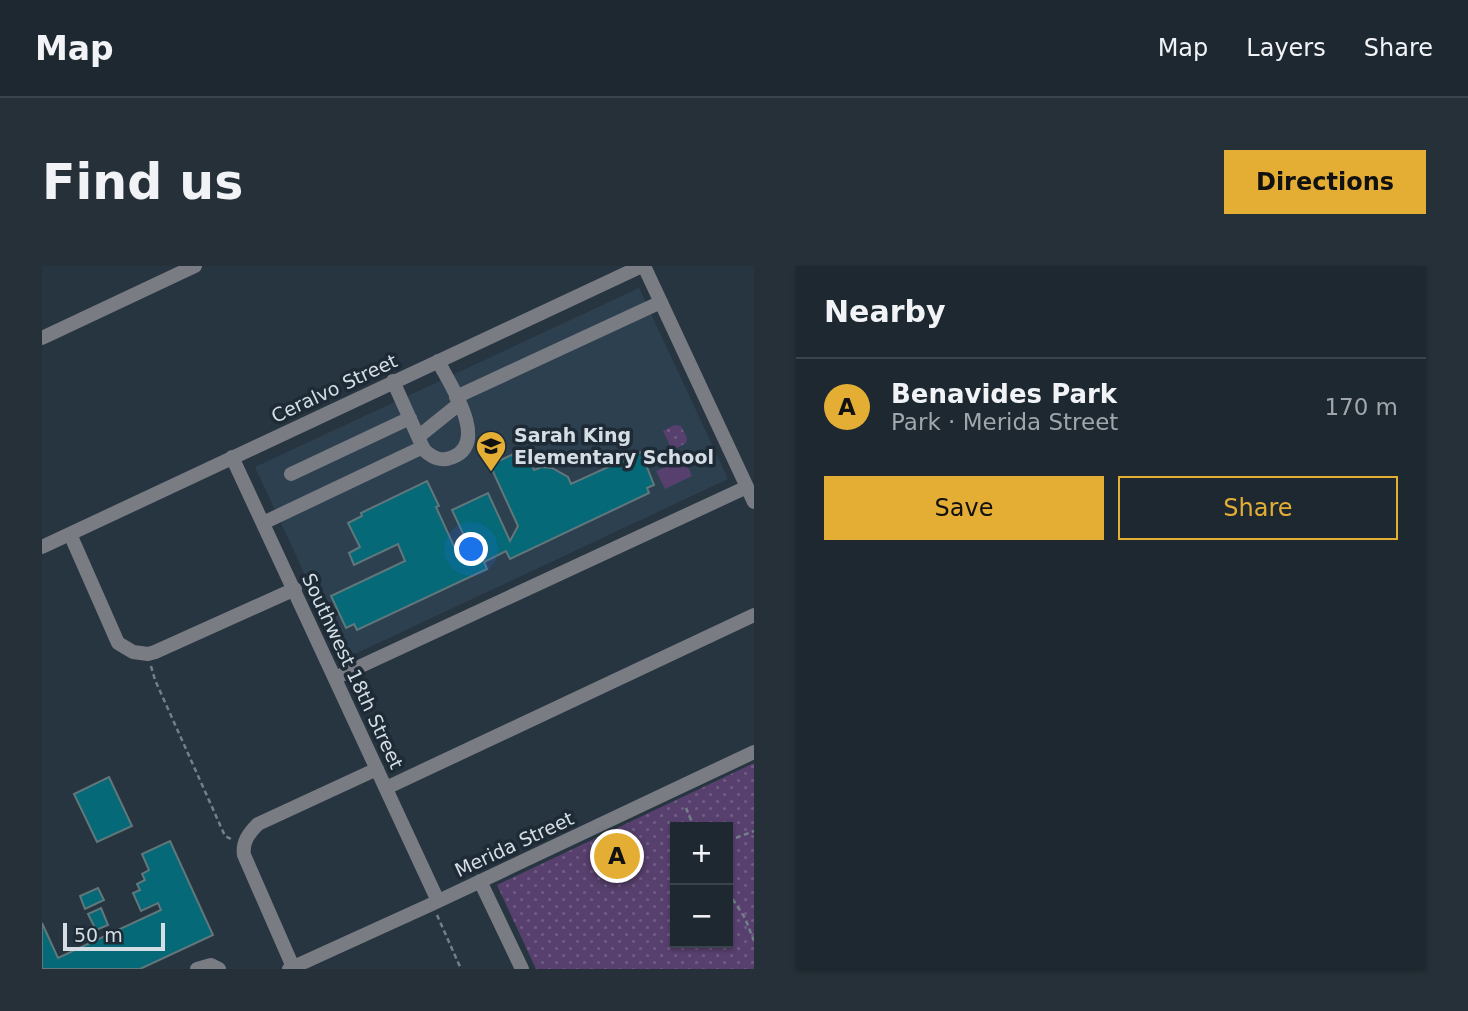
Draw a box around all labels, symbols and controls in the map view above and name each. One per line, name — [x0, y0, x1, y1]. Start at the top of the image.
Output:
text: Map — [35, 29, 114, 68]
text: Map — [1158, 34, 1208, 62]
text: Layers — [1246, 34, 1326, 62]
text: Share — [1364, 34, 1433, 62]
button: Directions — [1224, 150, 1426, 214]
text: Find us — [42, 154, 243, 211]
text: Nearby — [824, 294, 946, 329]
street label: Ceralvo Street — [268, 349, 400, 427]
text: Benavides Park — [891, 379, 1117, 409]
text: A — [838, 394, 856, 420]
text: 170 m — [1324, 394, 1398, 420]
text: Park · Merida Street — [891, 409, 1118, 435]
place label: Sarah King Elementary School — [514, 424, 714, 468]
school or university icon: Sarah King Elementary School — [474, 429, 508, 473]
button: Save — [824, 476, 1104, 540]
button: Share — [1118, 476, 1398, 540]
your location — [454, 532, 488, 566]
street label: Southwest 18th Street — [298, 570, 408, 772]
street label: Merida Street — [451, 807, 577, 881]
map controls — [670, 822, 733, 948]
button: + — [670, 822, 733, 885]
pin: A — [594, 830, 640, 882]
button: − — [670, 885, 733, 948]
scale bar — [63, 920, 164, 952]
text: 50 m — [74, 924, 123, 946]

